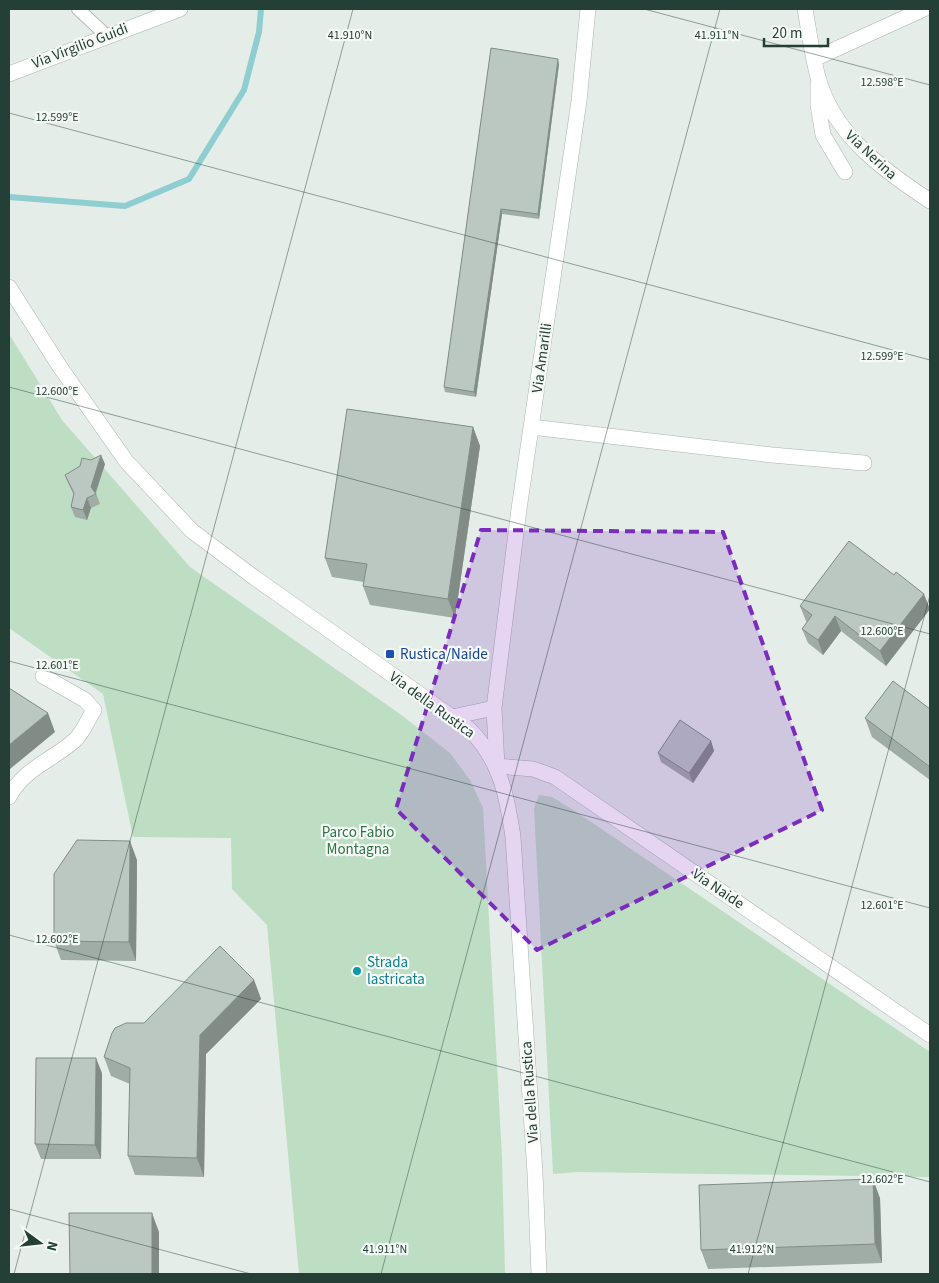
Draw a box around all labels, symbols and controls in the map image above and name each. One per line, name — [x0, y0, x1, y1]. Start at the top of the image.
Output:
scale bar — [764, 15, 828, 47]
street label: Via Virgilio Guidi — [29, 18, 131, 74]
text: 20 m — [772, 23, 802, 44]
text: 41.910°N — [328, 27, 372, 44]
text: 41.911°N — [695, 27, 739, 44]
text: 12.598°E — [860, 74, 904, 91]
text: 12.599°E — [35, 109, 79, 126]
street label: Via Nerina — [841, 126, 901, 184]
street label: Via Amarilli — [527, 322, 557, 394]
text: 12.599°E — [860, 348, 904, 365]
text: 12.600°E — [35, 383, 79, 400]
text: 12.600°E — [860, 623, 904, 640]
place label: Rustica/Naide — [400, 644, 488, 665]
marker: Rustica/Naide — [384, 648, 396, 660]
text: 12.601°E — [35, 657, 79, 674]
street label: Via della Rustica — [385, 667, 479, 743]
park label: Parco Fabio Montagna — [322, 822, 394, 860]
street label: Via Naide — [688, 864, 748, 914]
text: 12.601°E — [860, 897, 904, 914]
text: 12.602°E — [35, 931, 79, 948]
place label: Strada lastricata — [367, 952, 425, 990]
marker: Strada lastricata — [351, 965, 363, 977]
street label: Via della Rustica — [516, 1041, 544, 1143]
text: 12.602°E — [860, 1171, 904, 1188]
north arrow — [15, 1218, 65, 1268]
text: N — [41, 1239, 62, 1253]
text: 41.911°N — [363, 1241, 407, 1258]
text: 41.912°N — [730, 1241, 774, 1258]

